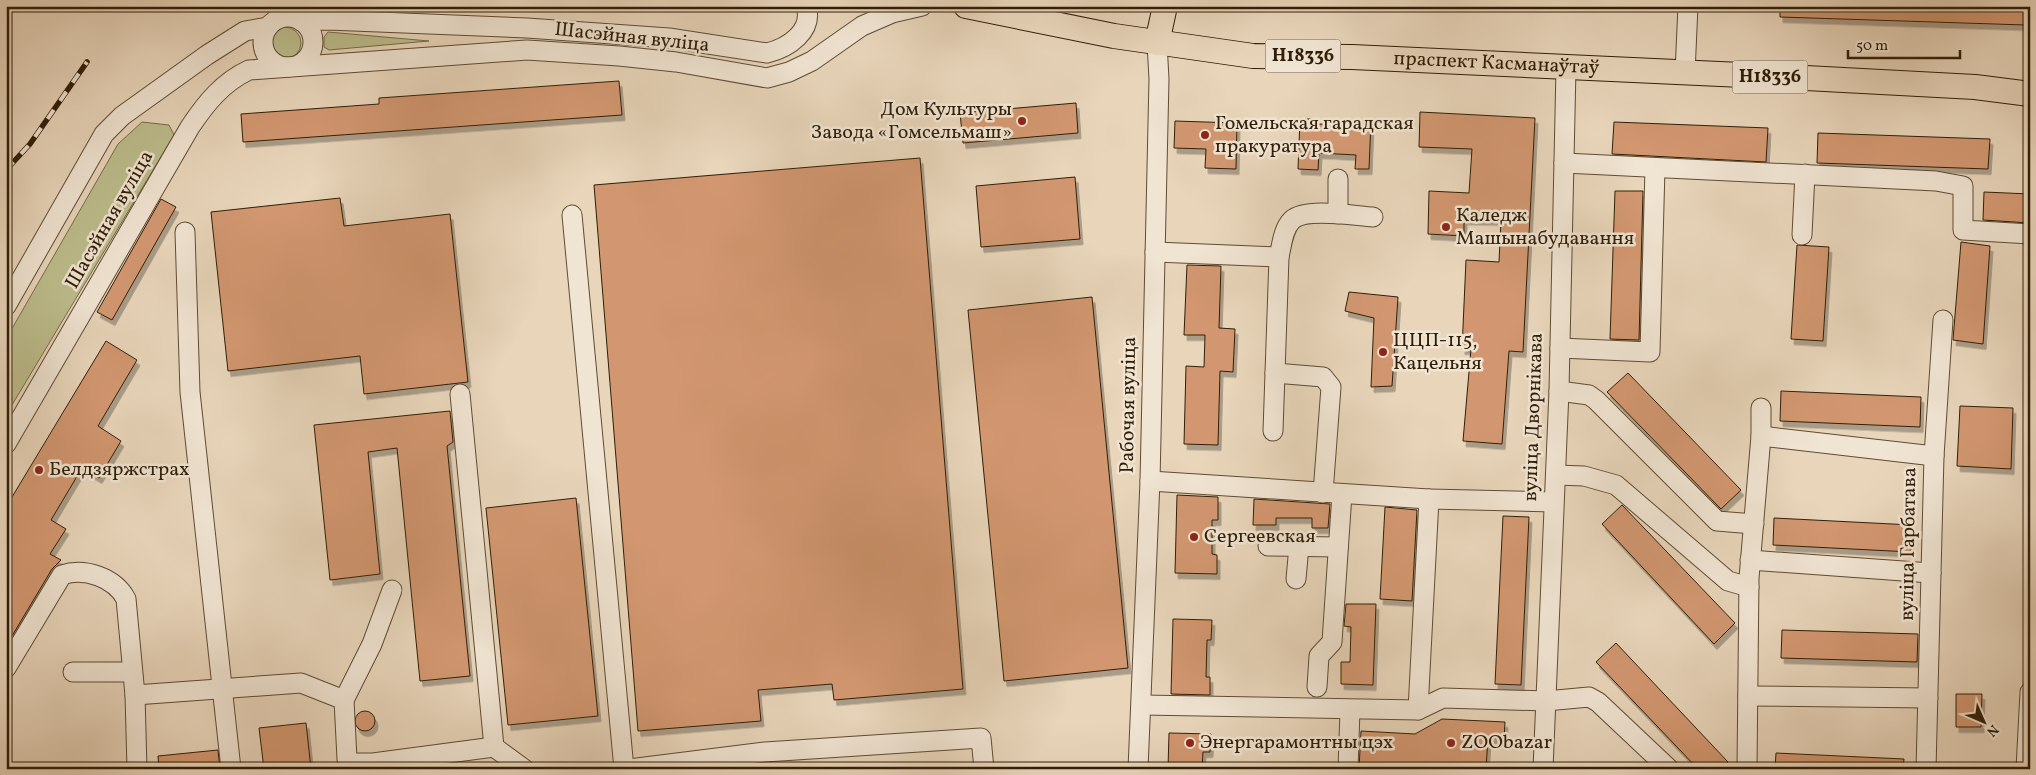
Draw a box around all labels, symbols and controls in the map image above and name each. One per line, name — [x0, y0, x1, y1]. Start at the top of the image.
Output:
street label: Шасэйная вуліца — [553, 16, 711, 60]
scale bar — [1848, 28, 1961, 60]
text: 50 m — [1856, 36, 1888, 57]
road number: Н18336 — [1266, 40, 1340, 72]
street label: праспект Касманаўтаў — [1393, 45, 1600, 82]
road number: Н18336 — [1732, 61, 1808, 94]
place label: Дом Культуры Завода «Гомсельмаш» — [811, 96, 1012, 147]
place label: Гомельская гарадская пракуратура — [1215, 110, 1414, 161]
marker: Дом Культуры Завода «Гомсельмаш» — [1016, 115, 1028, 127]
marker: Гомельская гарадская пракуратура — [1199, 129, 1211, 141]
street label: Шасэйная вуліца — [59, 145, 161, 294]
place label: Каледж Машынабудавання — [1456, 202, 1634, 253]
marker: Каледж Машынабудавання — [1440, 221, 1452, 233]
place label: ЦЦП-115, Кацельня — [1393, 327, 1482, 378]
street label: вуліца Дворнікава — [1517, 332, 1551, 502]
street label: Рабочая вуліца — [1114, 336, 1144, 474]
marker: ЦЦП-115, Кацельня — [1377, 346, 1389, 358]
place label: Белдзяржстрах — [49, 456, 189, 484]
marker: Белдзяржстрах — [33, 464, 45, 476]
street label: вуліца Гарбатава — [1894, 467, 1924, 621]
place label: Сергеевская — [1204, 523, 1316, 551]
marker: Сергеевская — [1188, 531, 1200, 543]
north arrow — [1958, 698, 2008, 748]
text: N — [1982, 720, 2002, 740]
place label: Энергарамонтны цэх — [1200, 729, 1393, 757]
place label: ZOObazar — [1461, 729, 1552, 757]
marker: Энергарамонтны цэх — [1184, 737, 1196, 749]
marker: ZOObazar — [1445, 737, 1457, 749]

